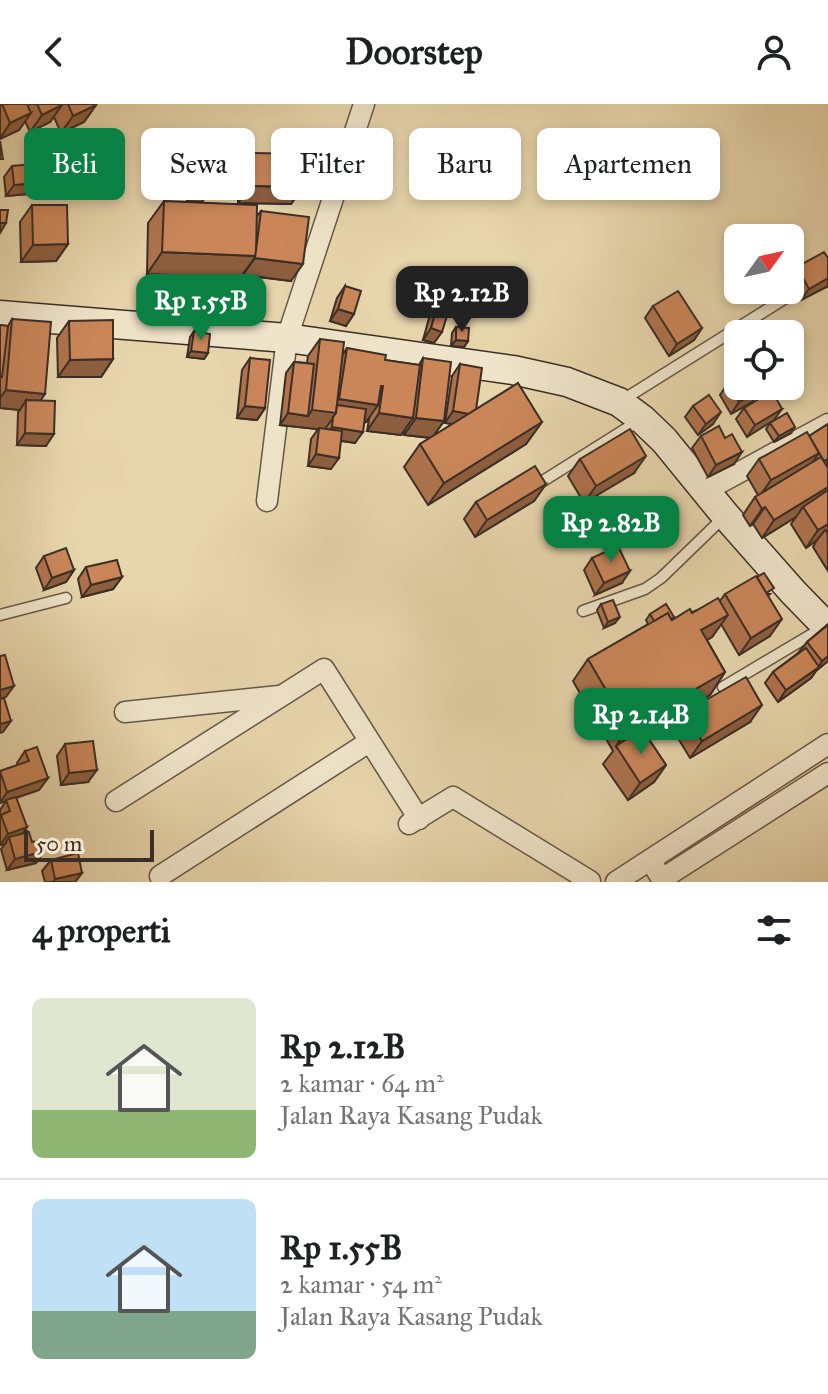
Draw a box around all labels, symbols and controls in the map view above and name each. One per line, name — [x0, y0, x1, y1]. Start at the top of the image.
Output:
icon: back — [32, 30, 76, 74]
text: Doorstep — [345, 30, 483, 74]
icon: person — [752, 30, 796, 74]
chip: Beli — [24, 128, 125, 200]
chip: Sewa — [141, 128, 255, 200]
chip: Filter — [271, 128, 393, 200]
chip: Baru — [409, 128, 521, 200]
chip: Apartemen — [537, 128, 720, 200]
north arrow — [724, 224, 804, 304]
map controls — [724, 224, 804, 400]
pin: Rp 2.12B — [379, 266, 545, 334]
pin: Rp 1.55B — [118, 274, 284, 342]
text: Rp 2.12B — [414, 276, 510, 308]
text: Rp 1.55B — [154, 284, 248, 316]
button: locate — [724, 320, 804, 400]
pin: Rp 2.82B — [528, 496, 694, 564]
text: Rp 2.82B — [561, 506, 661, 538]
pin: Rp 2.14B — [558, 688, 724, 756]
text: Rp 2.14B — [592, 698, 690, 730]
scale bar — [24, 826, 154, 862]
text: 50 m — [36, 830, 82, 857]
icon: filters — [752, 908, 796, 952]
text: 4 properti — [32, 910, 170, 951]
text: Rp 2.12B — [280, 1026, 405, 1067]
icon: home — [96, 1030, 192, 1126]
text: 2 kamar · 64 m² — [280, 1067, 444, 1099]
text: Jalan Raya Kasang Pudak — [280, 1099, 543, 1131]
text: Rp 1.55B — [280, 1227, 402, 1268]
icon: home — [96, 1231, 192, 1327]
text: 2 kamar · 54 m² — [280, 1268, 442, 1300]
text: Jalan Raya Kasang Pudak — [280, 1300, 543, 1332]

